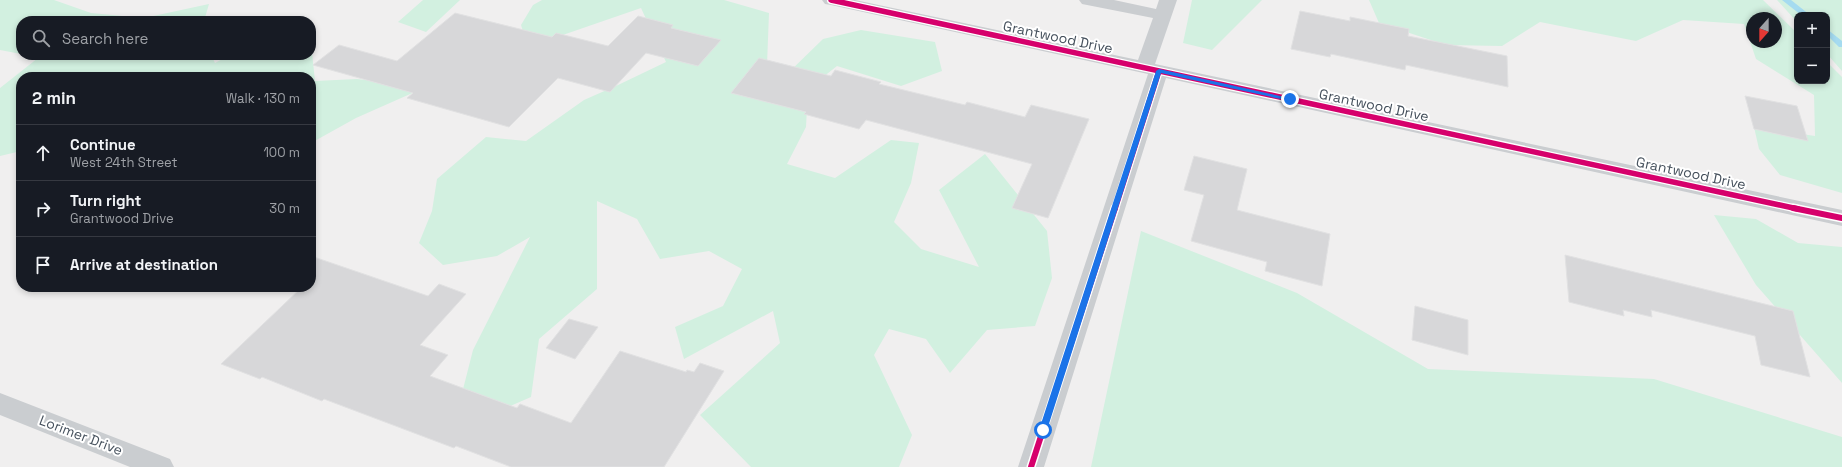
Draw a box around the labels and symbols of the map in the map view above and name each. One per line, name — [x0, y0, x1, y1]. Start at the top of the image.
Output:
north arrow — [1746, 12, 1782, 48]
street label: Grantwood Drive — [1001, 17, 1115, 57]
street label: Grantwood Drive — [1317, 85, 1431, 125]
route end — [1281, 90, 1299, 108]
street label: Grantwood Drive — [1634, 153, 1748, 193]
street label: Lorimer Drive — [37, 411, 125, 459]
route start — [1034, 421, 1052, 439]

